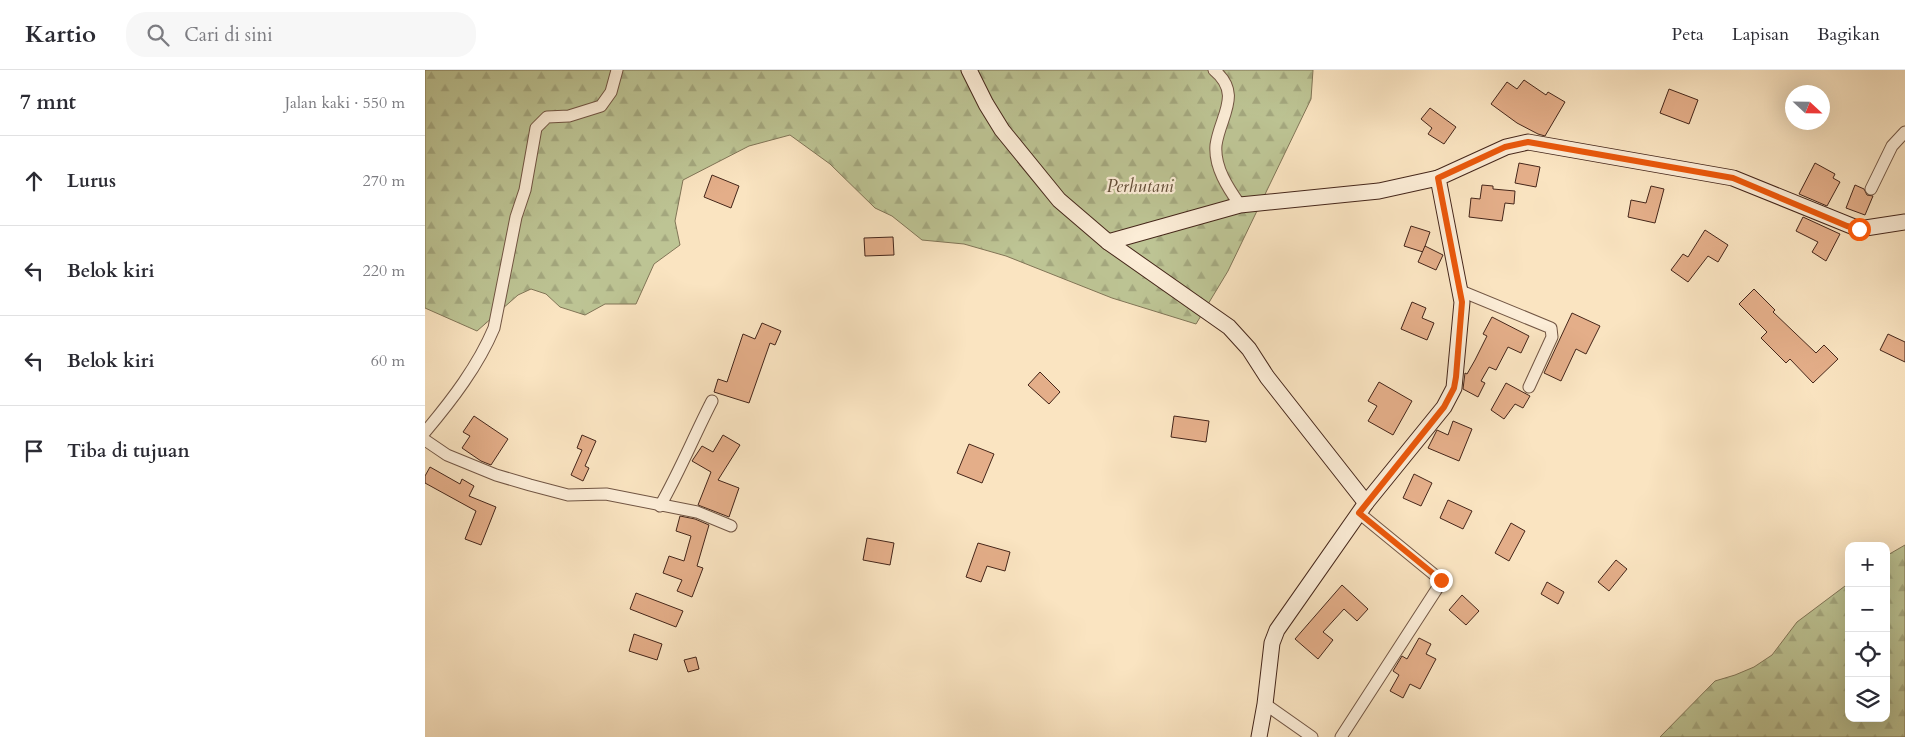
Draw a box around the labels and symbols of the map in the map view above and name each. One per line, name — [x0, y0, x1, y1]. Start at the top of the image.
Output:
north arrow — [1785, 85, 1830, 130]
park label: Perhutani — [1106, 174, 1175, 199]
route start — [1848, 218, 1871, 241]
route end — [1430, 569, 1453, 592]

